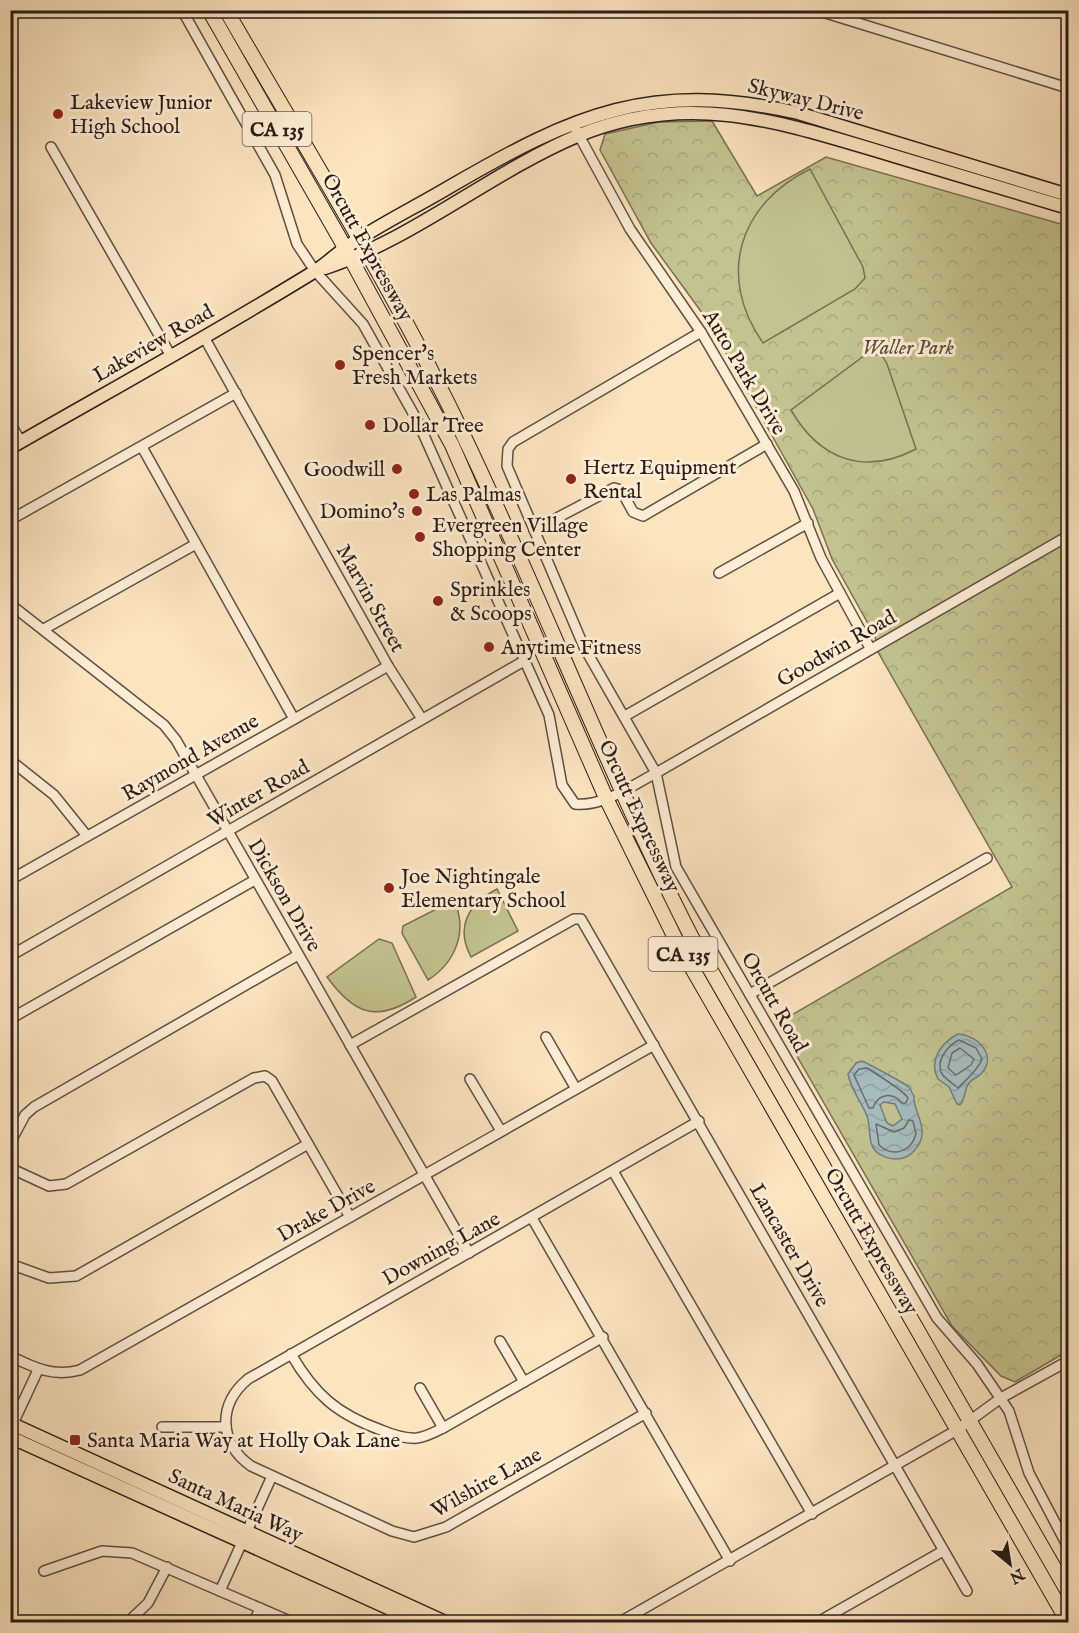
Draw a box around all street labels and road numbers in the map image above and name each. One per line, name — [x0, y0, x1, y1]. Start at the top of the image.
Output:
street label: Skyway Drive — [745, 73, 867, 128]
road number: CA 135 — [242, 112, 312, 146]
street label: Orcutt Expressway — [315, 169, 419, 327]
street label: Lakeview Road — [89, 298, 220, 390]
street label: Auto Park Drive — [695, 304, 792, 441]
street label: Marvin Street — [329, 540, 410, 658]
street label: Goodwin Road — [772, 604, 902, 694]
street label: Raymond Avenue — [117, 708, 264, 808]
street label: Orcutt Expressway — [591, 736, 686, 898]
street label: Winter Road — [203, 754, 315, 834]
street label: Dickson Drive — [241, 834, 327, 957]
road number: CA 135 — [648, 937, 718, 971]
street label: Orcutt Road — [734, 948, 814, 1058]
street label: Orcutt Expressway — [818, 1163, 924, 1321]
street label: Drake Drive — [273, 1173, 381, 1249]
street label: Lancaster Drive — [742, 1179, 835, 1313]
street label: Downing Lane — [378, 1206, 506, 1293]
street label: Wilshire Lane — [427, 1442, 547, 1525]
street label: Santa Maria Way — [164, 1463, 308, 1550]

